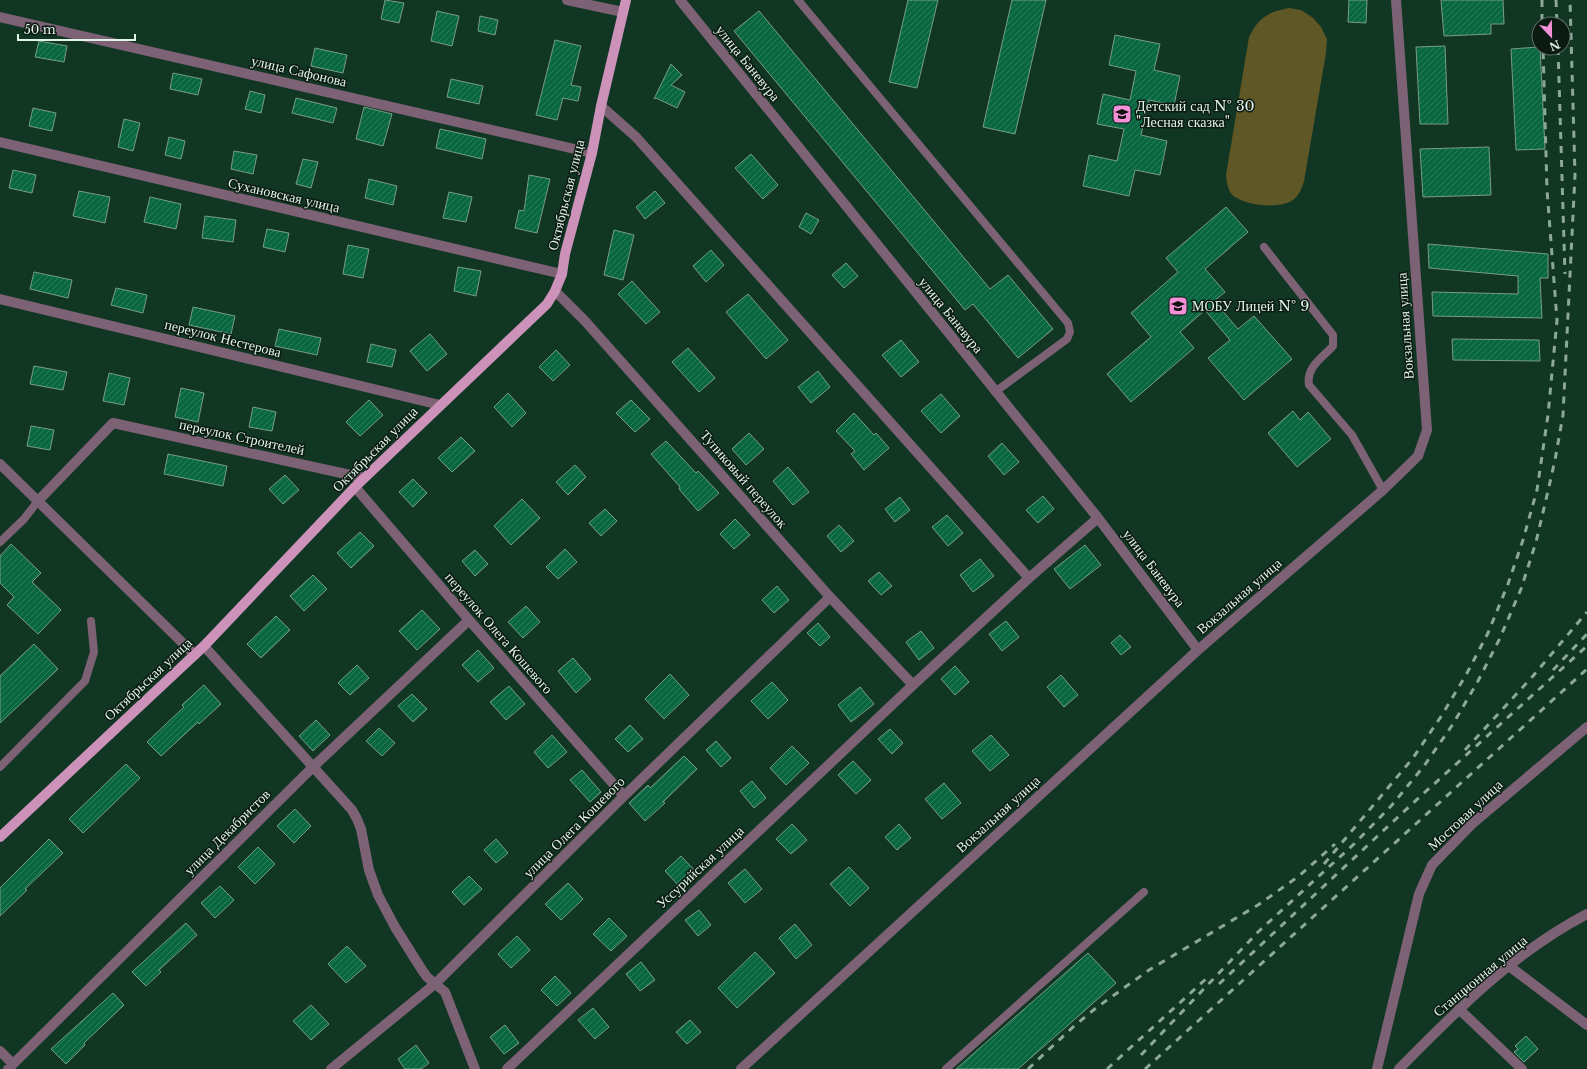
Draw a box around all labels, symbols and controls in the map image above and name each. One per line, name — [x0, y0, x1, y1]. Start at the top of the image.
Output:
scale bar — [18, 16, 135, 42]
north arrow — [1531, 16, 1571, 56]
street label: улица Баневура — [712, 21, 785, 105]
text: 50 m — [24, 22, 56, 37]
text: N — [1547, 37, 1562, 54]
street label: улица Сафонова — [250, 51, 349, 91]
place label: Детский сад № 30 "Лесная сказка" — [1136, 97, 1255, 131]
school or university icon: Детский сад № 30 "Лесная сказка" — [1111, 103, 1133, 125]
street label: Октябрьская улица — [544, 137, 589, 252]
street label: Сухановская улица — [226, 173, 342, 217]
street label: Вокзальная улица — [1392, 271, 1418, 380]
street label: улица Баневура — [915, 273, 988, 357]
school or university icon: МОБУ Лицей № 9 — [1167, 295, 1189, 317]
place label: МОБУ Лицей № 9 — [1192, 297, 1309, 315]
street label: переулок Нестерова — [163, 315, 284, 361]
street label: Октябрьская улица — [328, 402, 422, 496]
street label: переулок Строителей — [178, 415, 307, 459]
street label: Тупиковый переулок — [696, 426, 792, 532]
street label: улица Баневура — [1119, 525, 1190, 611]
street label: Вокзальная улица — [1193, 554, 1286, 638]
street label: переулок Олега Кошевого — [441, 568, 557, 698]
street label: Октябрьская улица — [100, 633, 196, 724]
street label: Вокзальная улица — [952, 771, 1044, 856]
street label: улица Олега Кошевого — [519, 772, 629, 882]
street label: Мостовая улица — [1424, 775, 1507, 854]
street label: улица Декабристов — [180, 785, 274, 879]
street label: Уссурийская улица — [652, 821, 748, 912]
street label: Станционная улица — [1429, 931, 1531, 1021]

